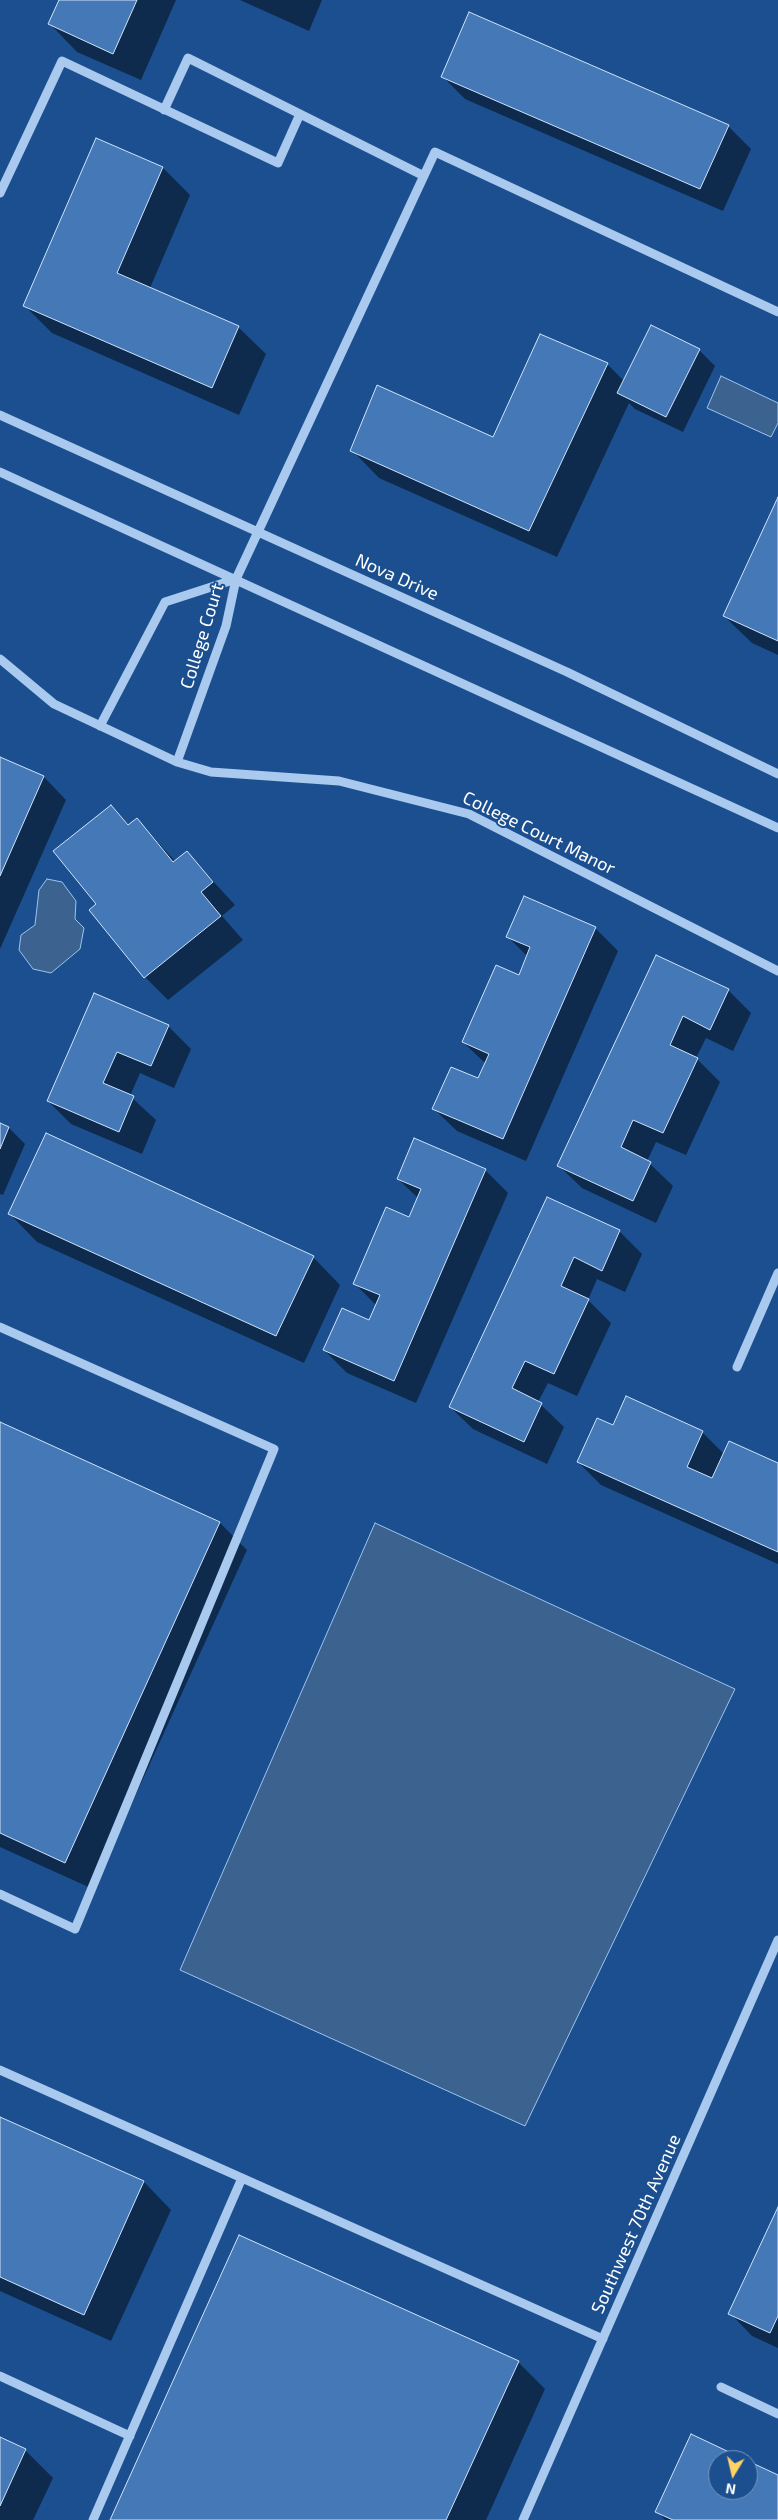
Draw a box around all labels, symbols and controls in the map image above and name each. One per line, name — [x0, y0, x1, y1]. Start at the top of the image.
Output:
street label: Nova Drive — [352, 549, 442, 605]
street label: College Court — [176, 581, 228, 691]
street label: College Court Manor — [459, 787, 619, 879]
street label: Southwest 70th Avenue — [587, 2131, 685, 2317]
north arrow — [708, 2450, 758, 2500]
text: N — [724, 2480, 737, 2499]

